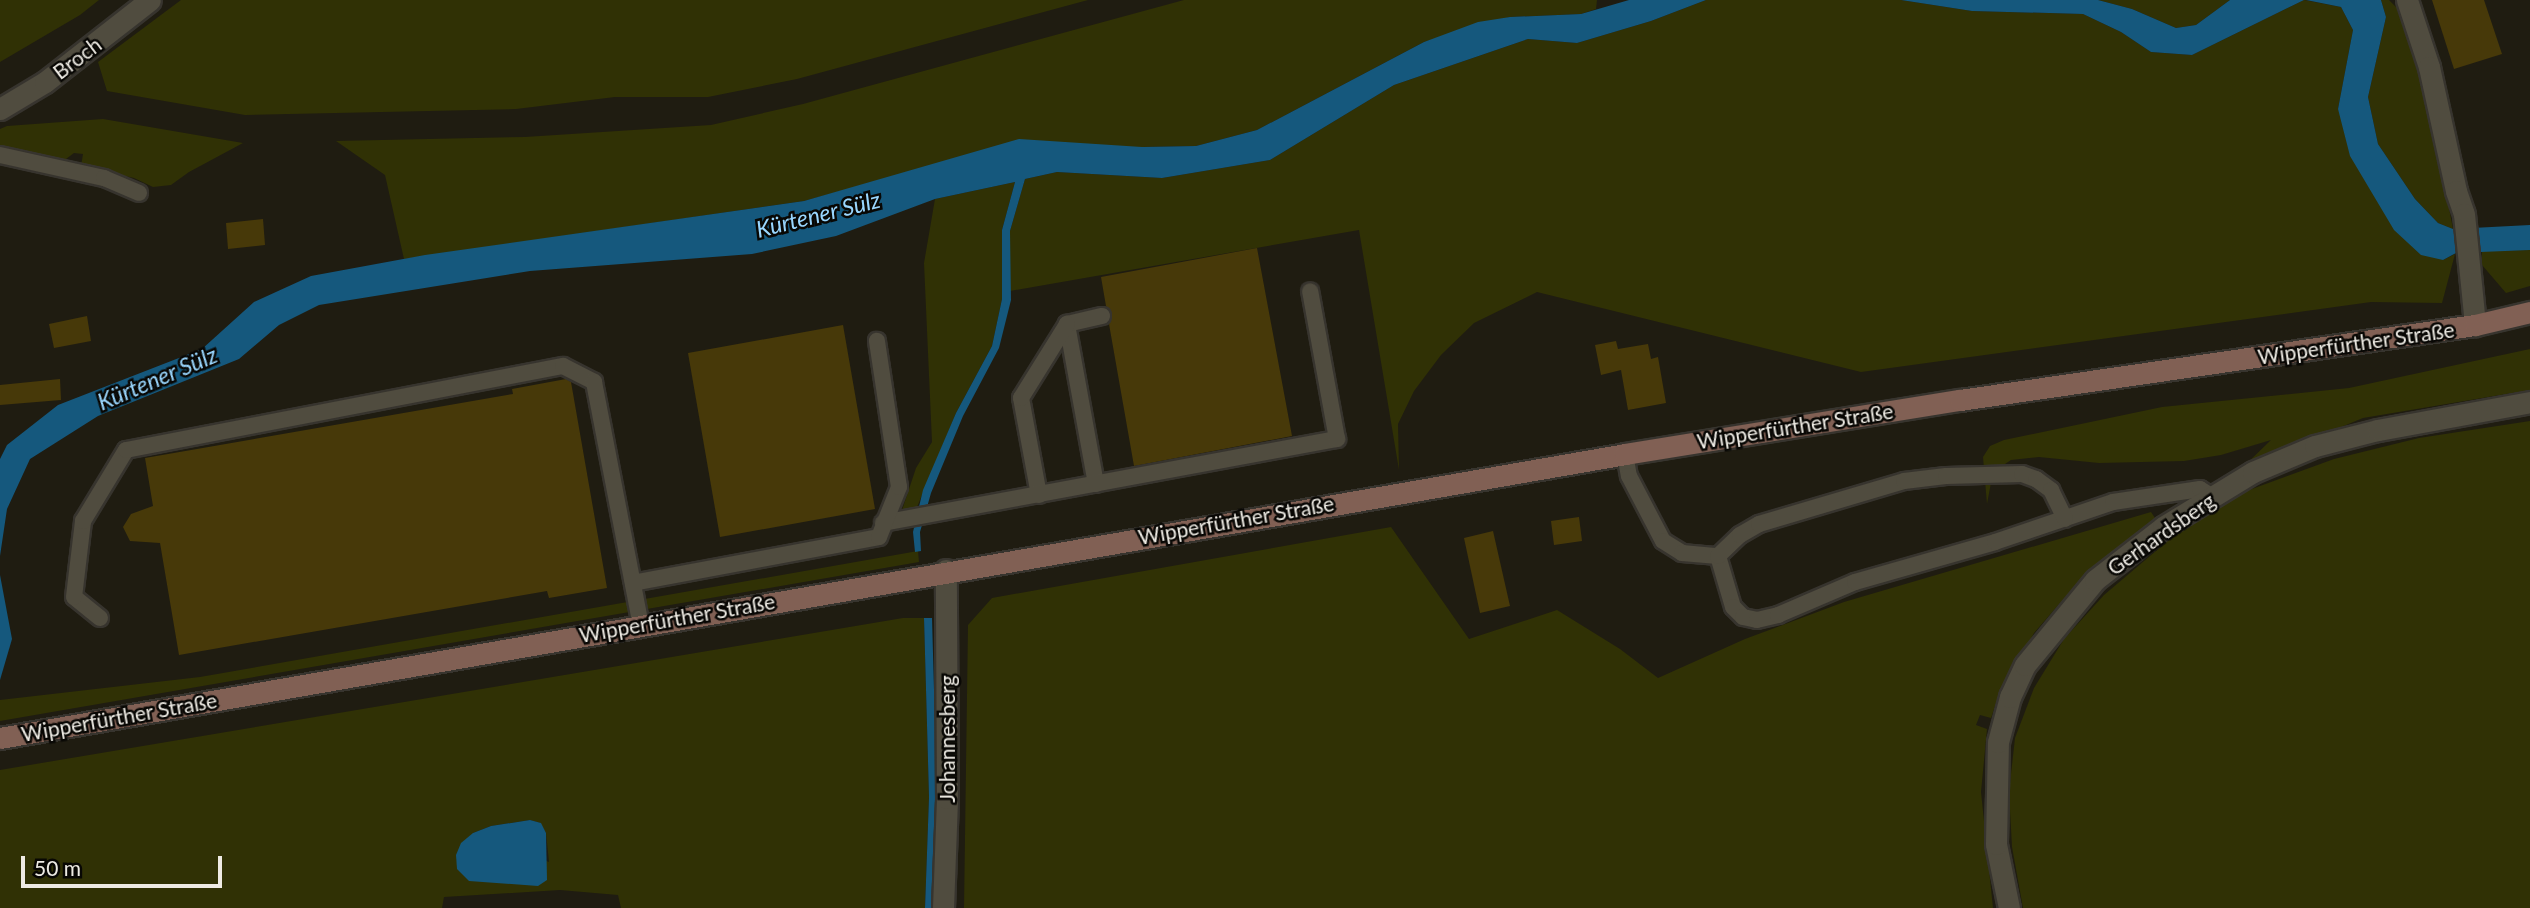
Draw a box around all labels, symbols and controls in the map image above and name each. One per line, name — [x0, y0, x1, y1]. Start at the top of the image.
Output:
street label: Broch — [48, 32, 106, 84]
water label: Kürtener Sülz — [753, 185, 883, 243]
street label: Wipperfürther Straße — [2256, 317, 2456, 369]
water label: Kürtener Sülz — [93, 340, 221, 416]
street label: Wipperfürther Straße — [1695, 398, 1895, 454]
street label: Gerhardsberg — [2102, 488, 2220, 580]
street label: Wipperfürther Straße — [1136, 490, 1336, 550]
street label: Wipperfürther Straße — [577, 588, 777, 648]
street label: Johannesberg — [934, 675, 960, 803]
street label: Wipperfürther Straße — [19, 687, 219, 747]
scale bar — [24, 842, 226, 886]
text: 50 m — [34, 855, 81, 880]

